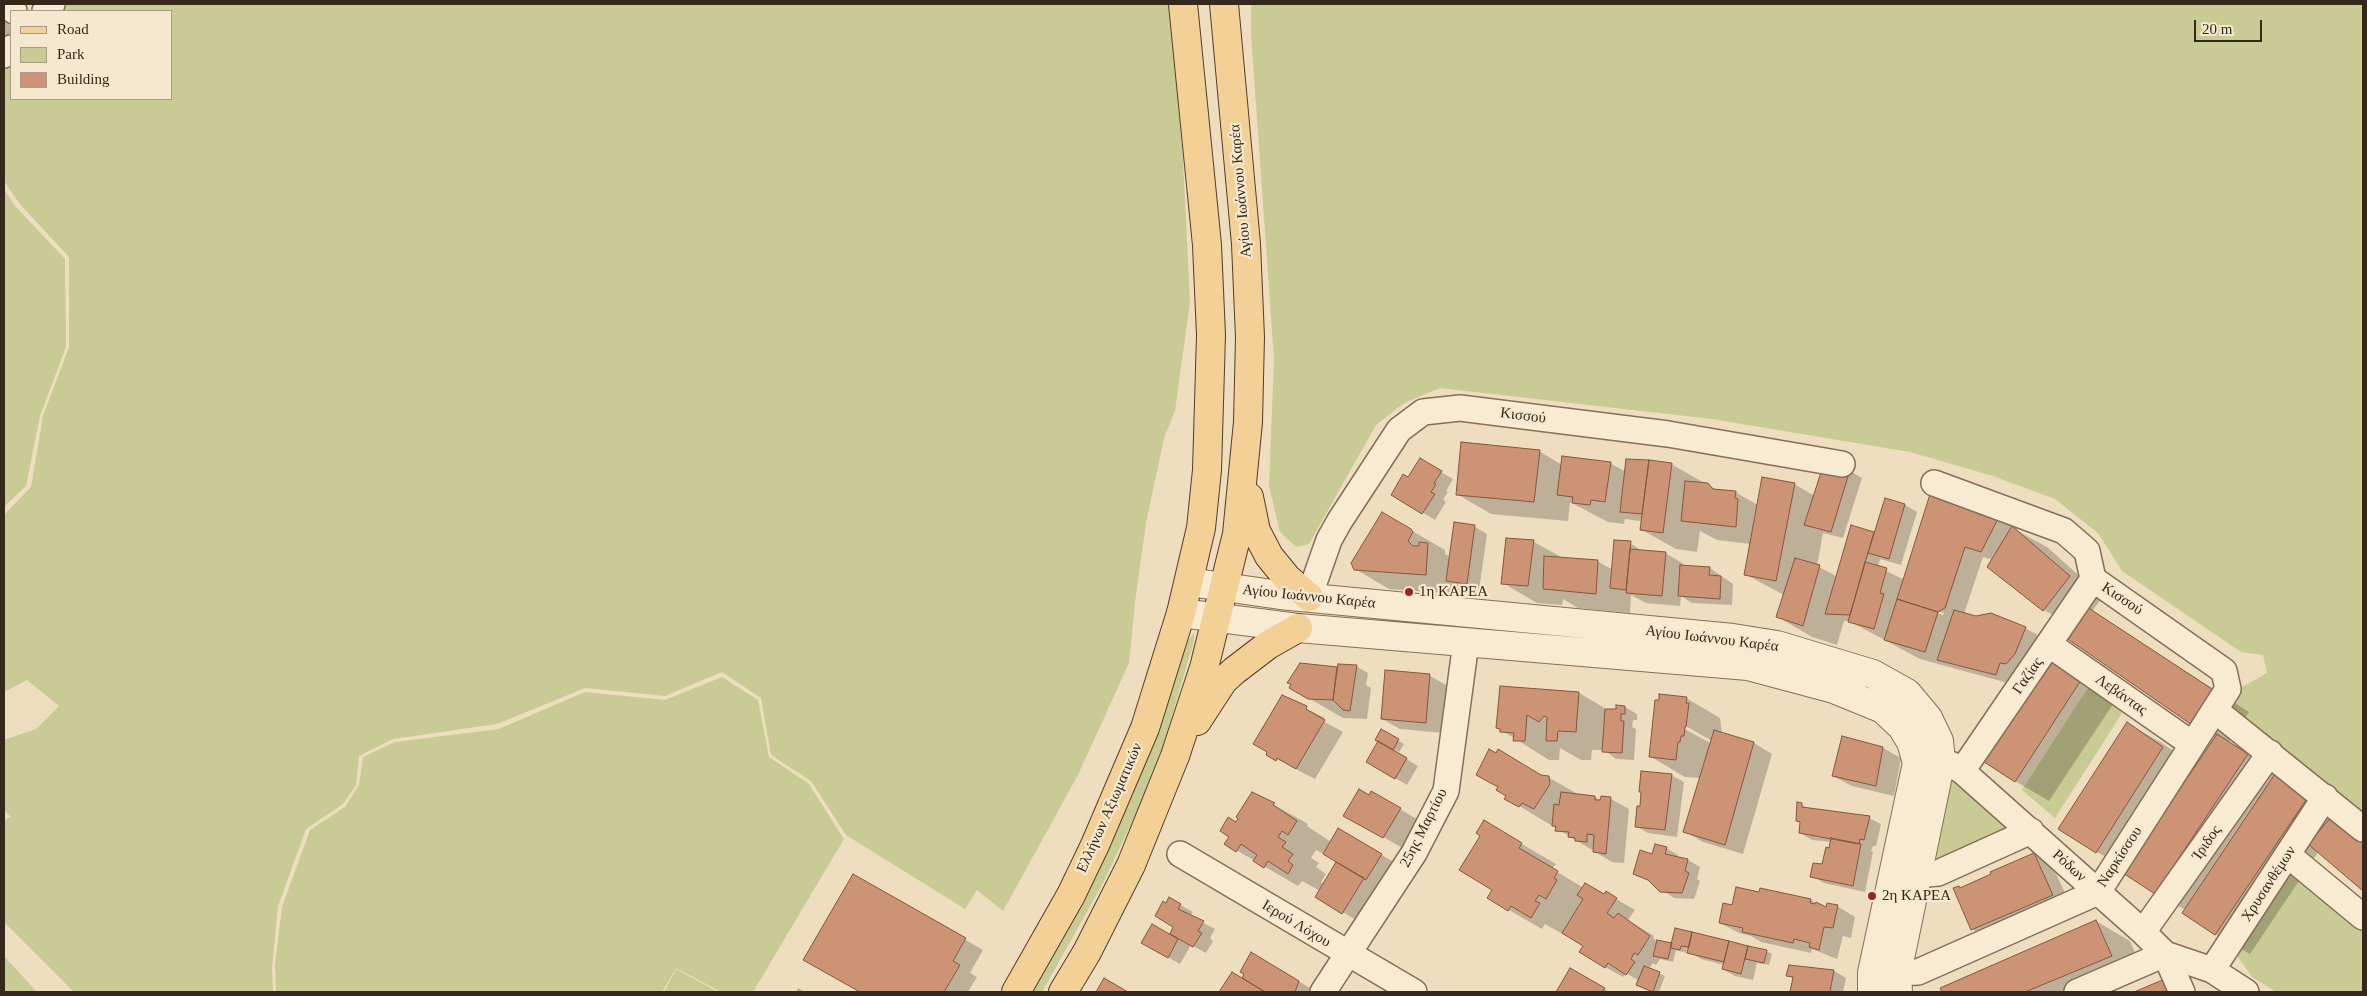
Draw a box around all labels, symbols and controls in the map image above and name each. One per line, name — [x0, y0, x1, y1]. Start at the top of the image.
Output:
legend — [10, 10, 172, 100]
scale bar — [2197, 10, 2264, 42]
text: Road — [57, 21, 89, 37]
text: 20 m — [2202, 21, 2232, 37]
text: Park — [57, 46, 85, 62]
text: Building — [57, 71, 110, 87]
street label: Αγίου Ιωάννου Καρέα — [1226, 124, 1256, 258]
street label: Κισσού — [1499, 404, 1547, 428]
street label: Κισσού — [2098, 579, 2146, 619]
street label: Αγίου Ιωάννου Καρέα — [1241, 581, 1377, 613]
place label: 1η ΚΑΡΕΑ — [1419, 583, 1488, 601]
marker: 1η ΚΑΡΕΑ — [1403, 586, 1415, 598]
street label: Αγίου Ιωάννου Καρέα — [1644, 622, 1780, 656]
street label: Γαζίας — [2009, 654, 2047, 698]
street label: Λεβάντας — [2092, 671, 2150, 719]
street label: Ελλήνων Αξιωματικών — [1073, 740, 1147, 876]
street label: 25ης Μαρτίου — [1396, 786, 1452, 870]
street label: Ίριδος — [2189, 822, 2225, 864]
street label: Ναρκίσσου — [2094, 823, 2146, 891]
street label: Χρυσανθέμων — [2238, 843, 2300, 925]
street label: Ρόδων — [2048, 846, 2090, 886]
place label: 2η ΚΑΡΕΑ — [1882, 887, 1951, 905]
marker: 2η ΚΑΡΕΑ — [1866, 890, 1878, 902]
street label: Ιερού Λόχου — [1258, 896, 1334, 952]

